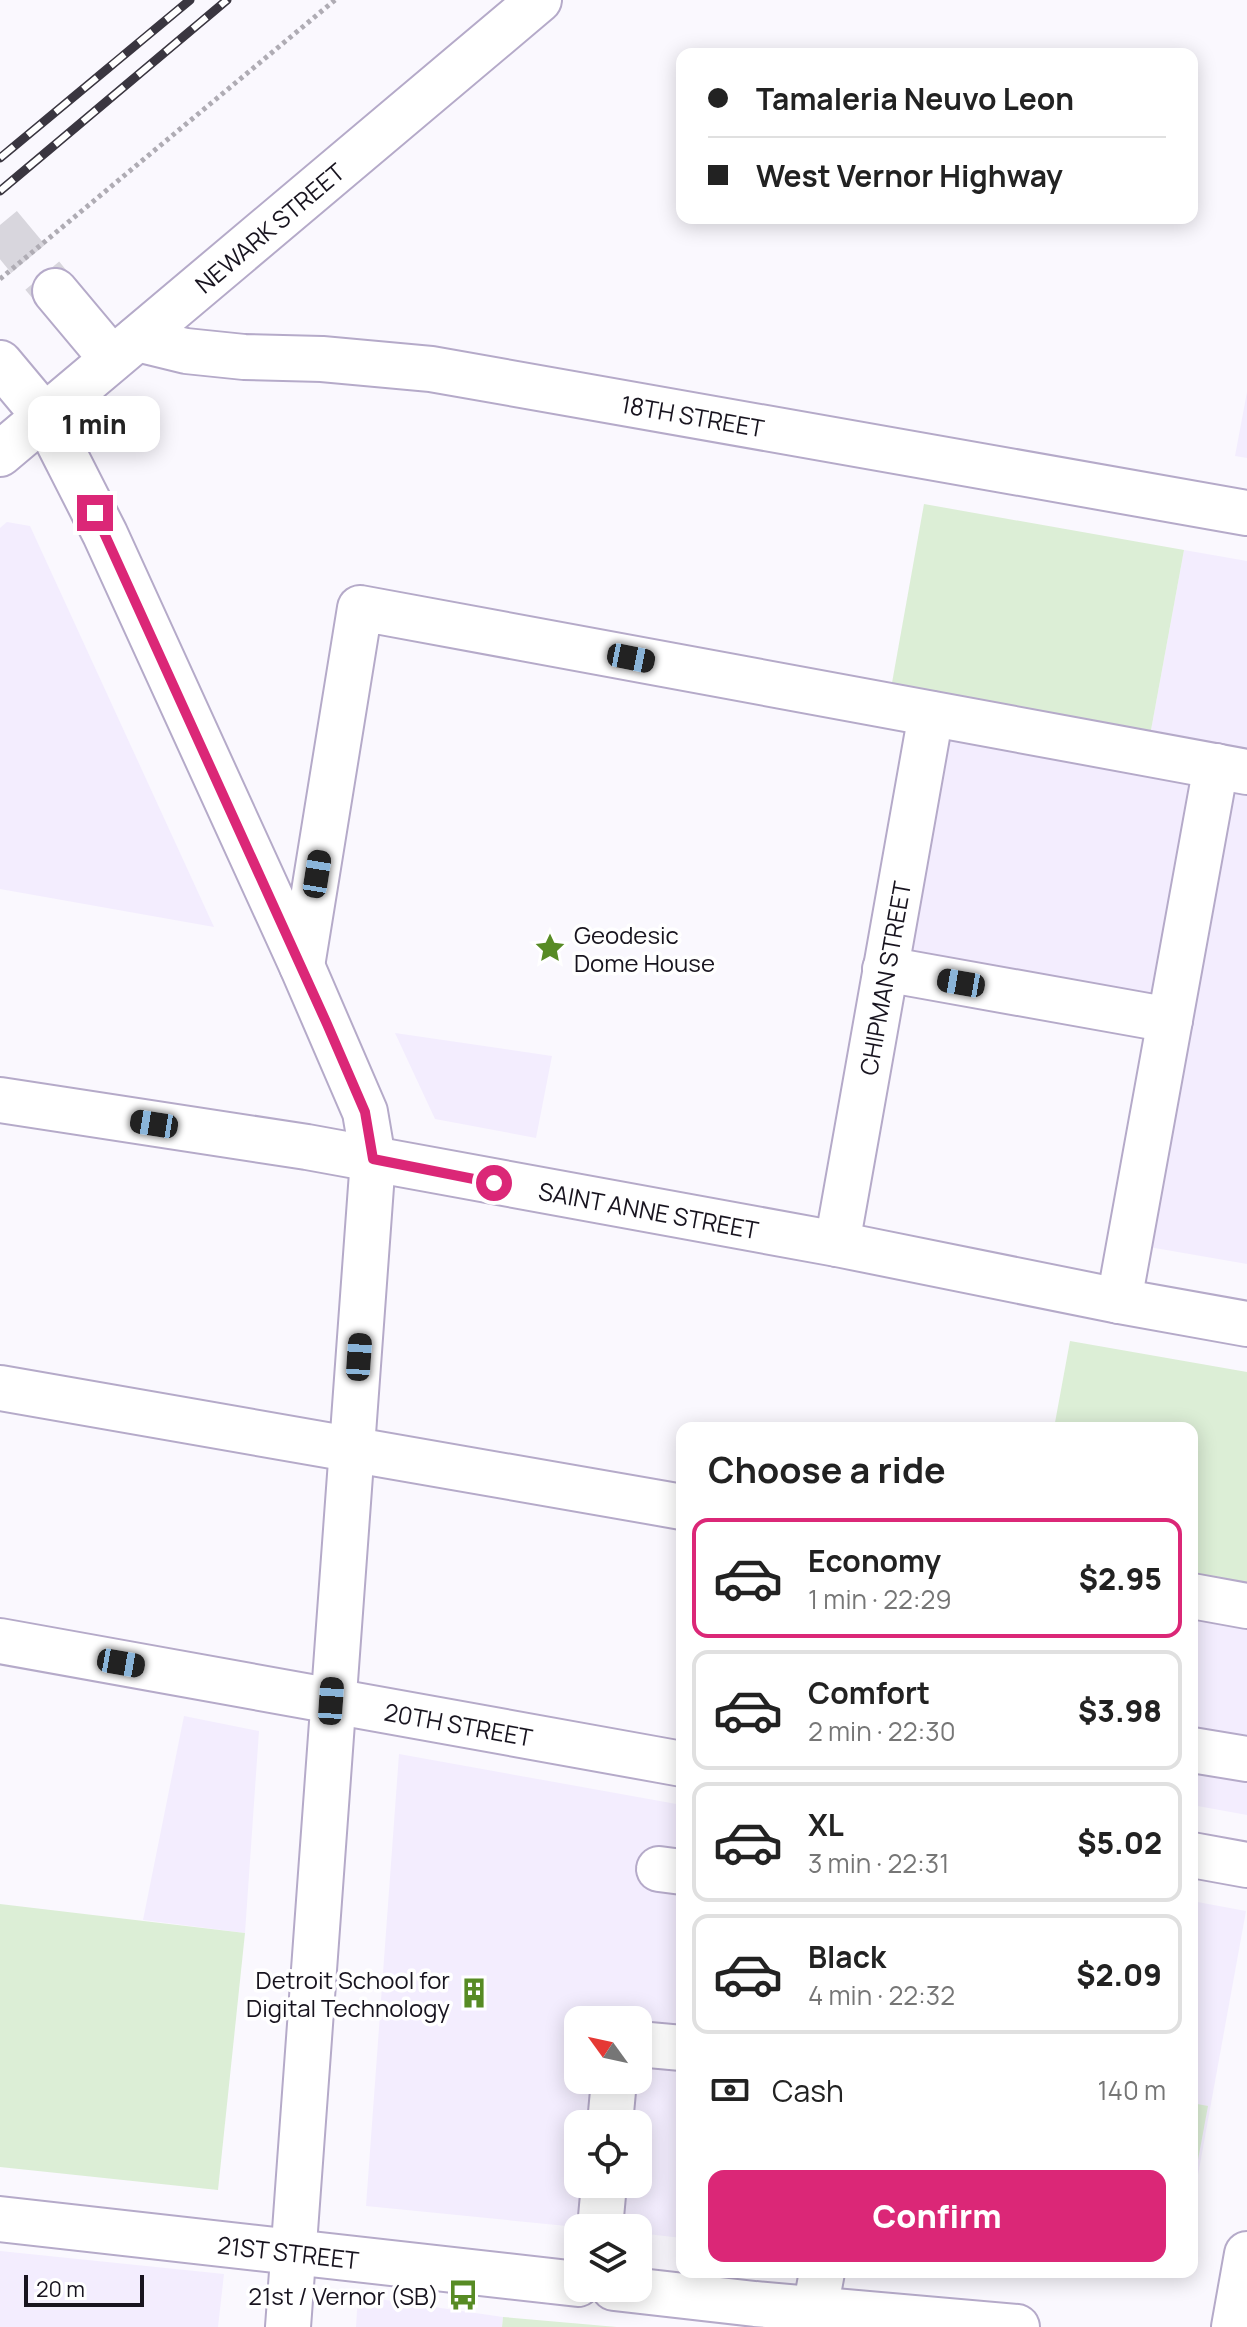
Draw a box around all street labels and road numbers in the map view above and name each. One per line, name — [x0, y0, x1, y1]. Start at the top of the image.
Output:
street label: NEWARK STREET — [188, 154, 351, 300]
street label: 18TH STREET — [619, 386, 768, 444]
street label: CHIPMAN STREET — [851, 878, 918, 1078]
street label: SAINT ANNE STREET — [536, 1173, 762, 1246]
street label: 20TH STREET — [382, 1694, 536, 1753]
street label: 21ST STREET — [216, 2227, 361, 2276]

